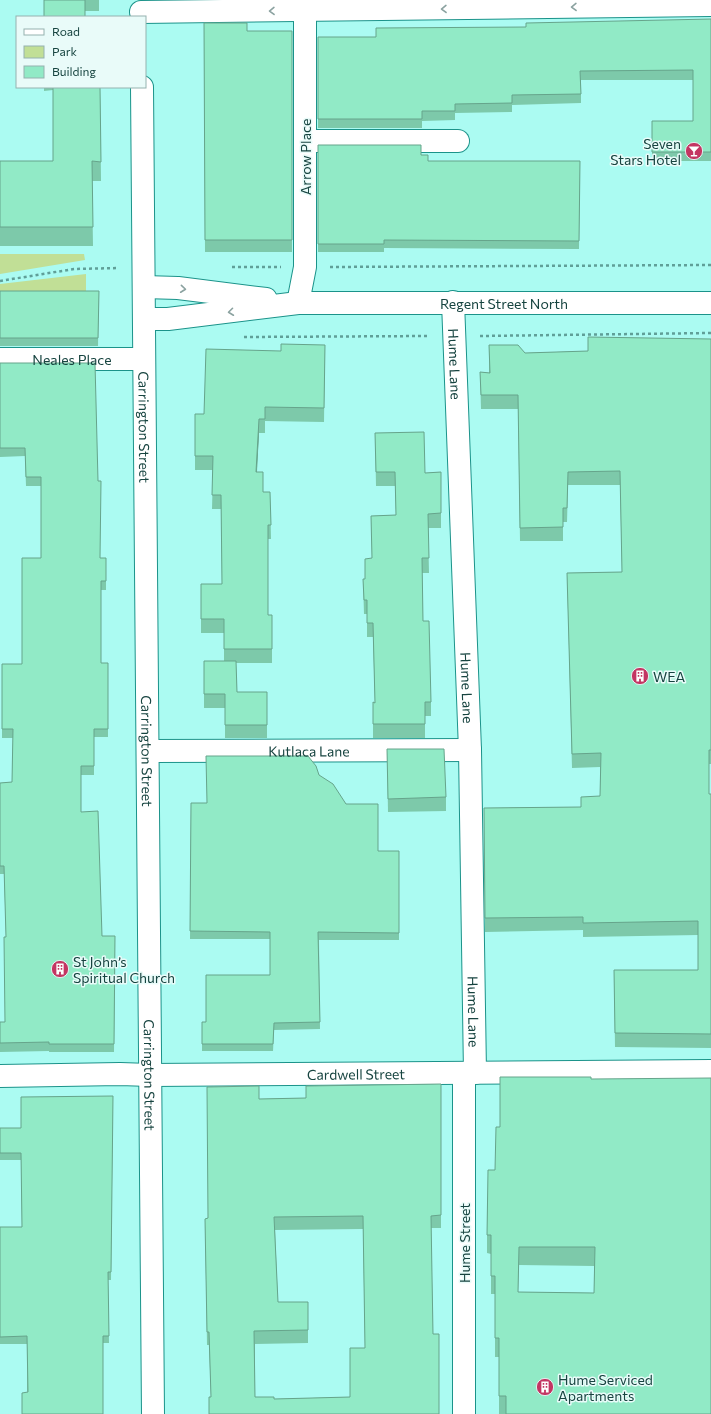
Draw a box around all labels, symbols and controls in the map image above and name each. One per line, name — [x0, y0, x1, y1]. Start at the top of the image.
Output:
one-way arrow — [571, 3, 577, 11]
one-way arrow — [441, 5, 447, 13]
one-way arrow — [269, 7, 275, 15]
legend — [16, 16, 146, 88]
text: Road — [52, 24, 80, 38]
text: Park — [52, 44, 78, 58]
text: Building — [52, 64, 96, 78]
street label: Arrow Place — [297, 119, 314, 195]
place label: Seven Stars Hotel — [610, 135, 681, 168]
bar icon: Seven Stars Hotel — [684, 141, 704, 161]
one-way arrow — [179, 284, 186, 293]
street label: Regent Street North — [440, 295, 568, 312]
one-way arrow — [228, 307, 234, 316]
street label: Hume Lane — [446, 328, 465, 400]
street label: Neales Place — [32, 351, 112, 368]
street label: Carrington Street — [136, 371, 154, 483]
street label: Hume Lane — [458, 652, 477, 724]
building icon: WEA — [630, 666, 650, 686]
place label: WEA — [653, 668, 686, 685]
street label: Carrington Street — [139, 695, 156, 807]
street label: Kutlaca Lane — [268, 742, 350, 759]
place label: St John’s Spiritual Church — [73, 953, 175, 986]
building icon: St John’s Spiritual Church — [50, 959, 70, 979]
street label: Hume Lane — [465, 976, 483, 1047]
street label: Carrington Street — [141, 1019, 159, 1131]
street label: Cardwell Street — [307, 1065, 405, 1082]
street label: Hume Street — [456, 1203, 473, 1283]
place label: Hume Serviced Apartments — [558, 1371, 653, 1404]
building icon: Hume Serviced Apartments — [535, 1377, 555, 1397]

